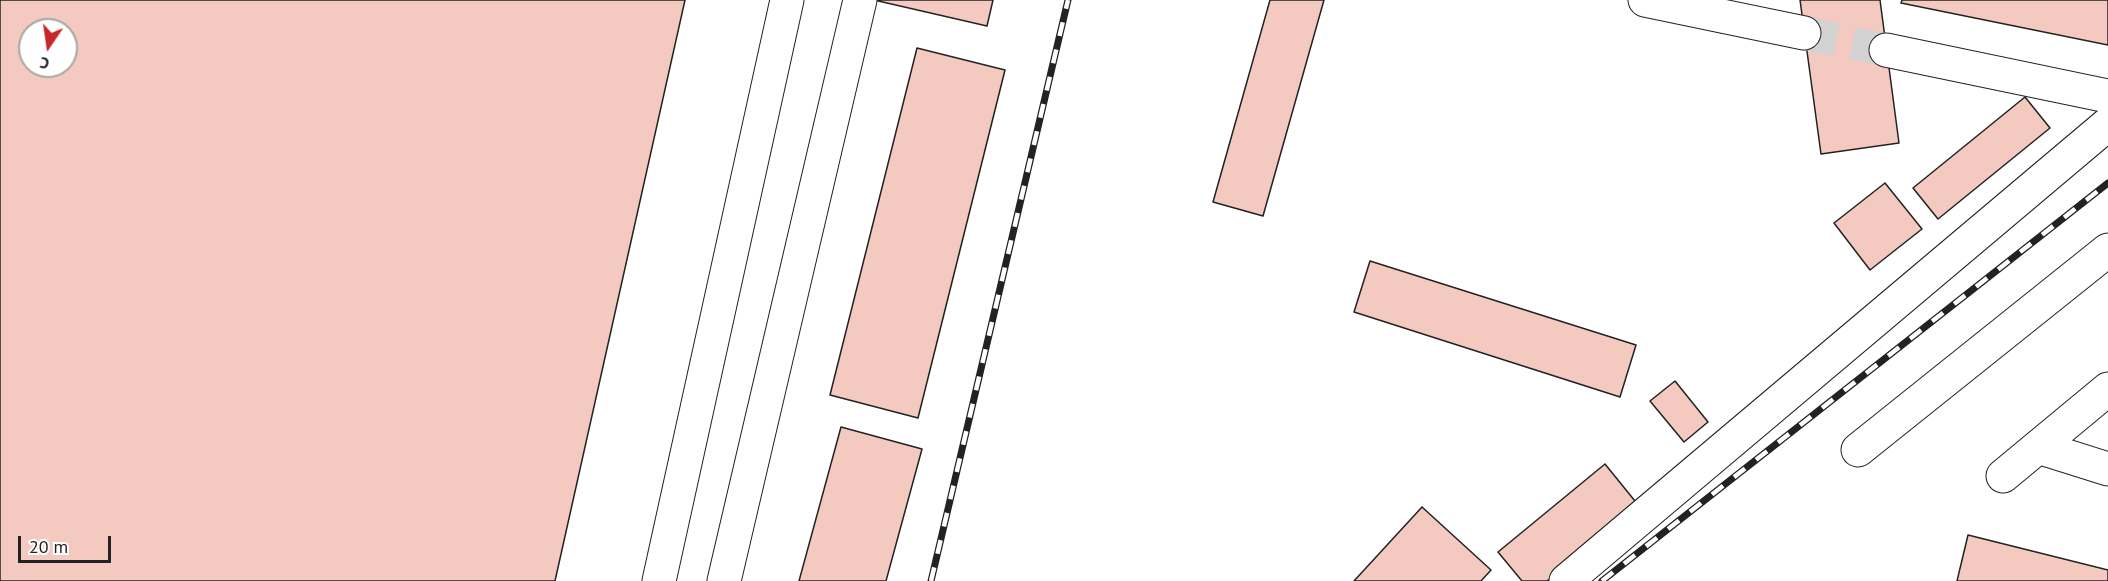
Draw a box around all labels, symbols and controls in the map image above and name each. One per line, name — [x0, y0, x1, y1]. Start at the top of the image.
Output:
north arrow — [18, 18, 78, 78]
text: С — [38, 53, 51, 74]
scale bar — [21, 524, 114, 562]
text: 20 m — [29, 535, 68, 558]

